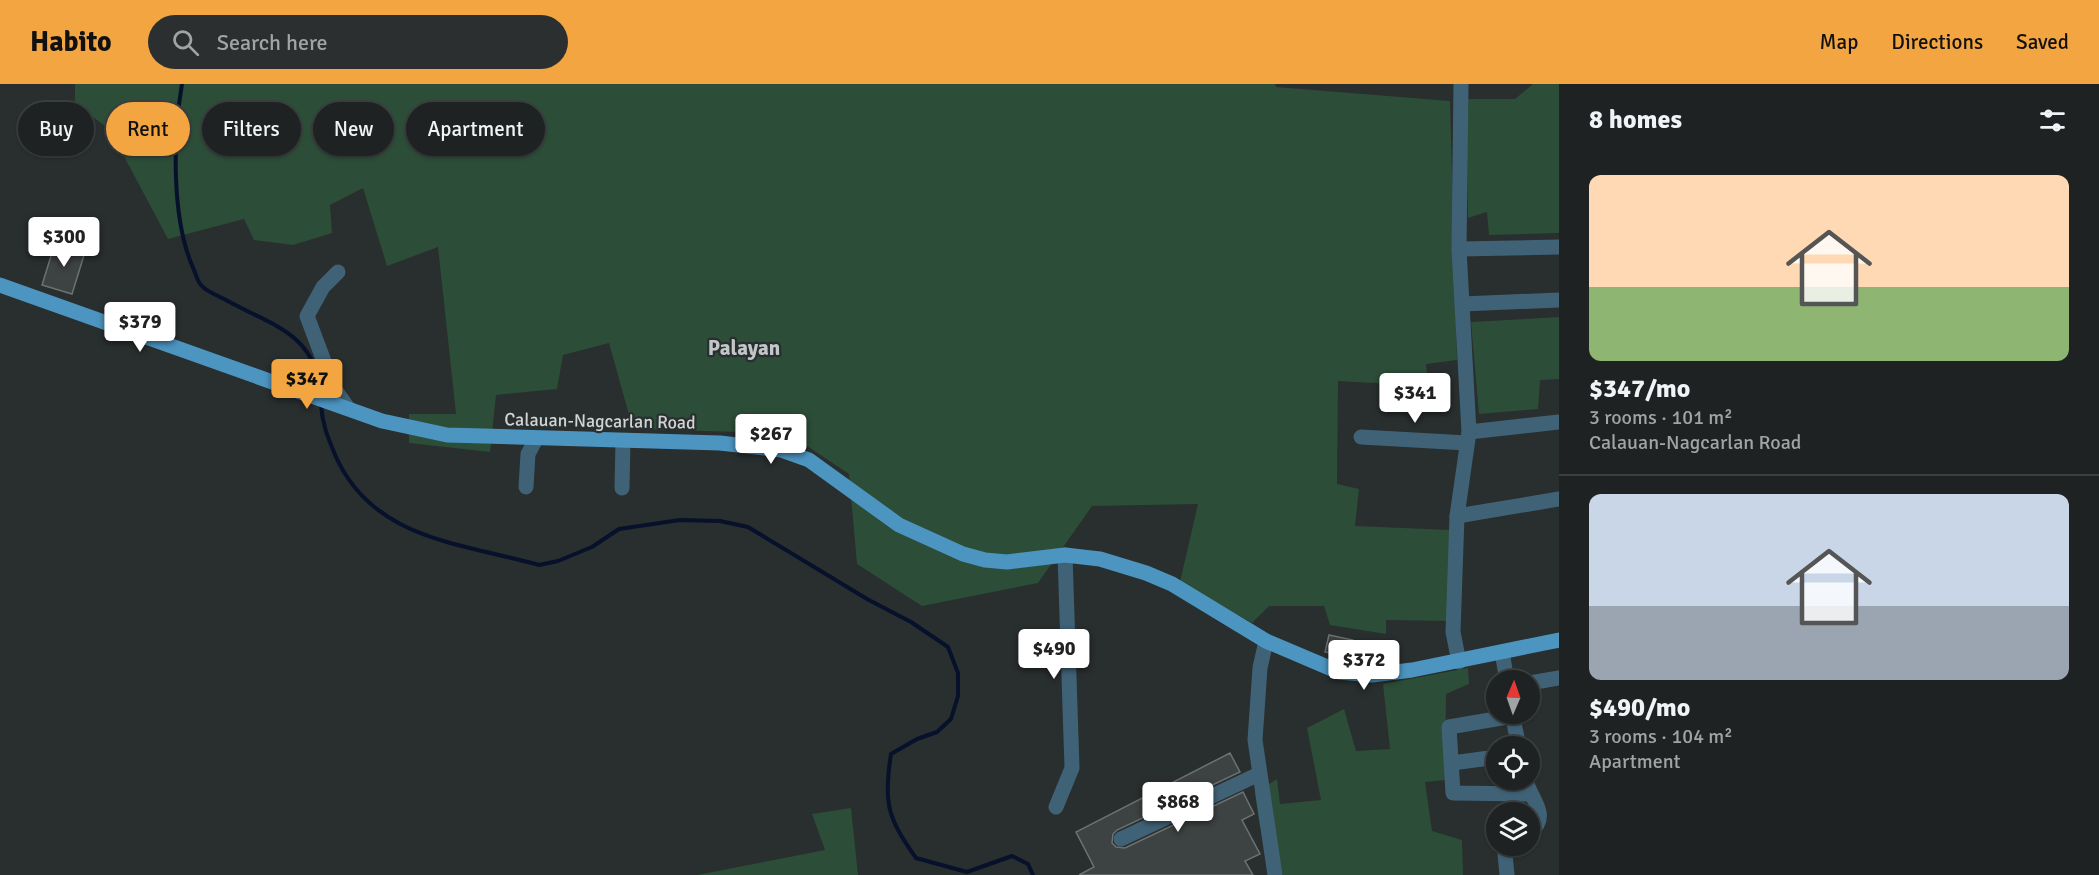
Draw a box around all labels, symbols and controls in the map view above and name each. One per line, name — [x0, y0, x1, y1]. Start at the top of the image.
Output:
search box — [148, 15, 568, 69]
text: Habito — [30, 25, 112, 59]
icon: search — [169, 26, 202, 59]
text: Search here — [217, 29, 328, 56]
text: Map — [1820, 29, 1858, 55]
text: Directions — [1891, 29, 1983, 55]
text: Saved — [2016, 29, 2069, 55]
chip: Buy — [18, 102, 94, 156]
chip: Rent — [106, 102, 190, 156]
chip: Filters — [202, 102, 301, 156]
chip: New — [313, 102, 394, 156]
chip: Apartment — [406, 102, 545, 156]
text: 8 homes — [1589, 104, 1682, 136]
icon: filters — [2036, 104, 2069, 137]
icon: home — [1775, 214, 1883, 322]
pin: $300 — [28, 217, 100, 268]
text: $300 — [42, 224, 86, 249]
pin: $379 — [104, 302, 176, 353]
text: $379 — [118, 309, 162, 334]
district label: Palayan — [708, 335, 780, 361]
pin: $347 — [271, 359, 343, 410]
text: $347 — [285, 366, 329, 391]
pin: $341 — [1379, 373, 1451, 424]
text: $347/mo — [1589, 373, 1690, 405]
text: $341 — [1393, 380, 1437, 405]
text: 3 rooms · 101 m² — [1589, 405, 1733, 430]
street label: Calauan-Nagcarlan Road — [504, 408, 696, 434]
pin: $267 — [735, 414, 807, 465]
text: $267 — [749, 421, 793, 446]
text: Calauan-Nagcarlan Road — [1589, 430, 1801, 455]
icon: home — [1775, 533, 1883, 641]
pin: $490 — [1018, 629, 1090, 680]
text: $490 — [1032, 636, 1076, 661]
pin: $372 — [1328, 640, 1400, 691]
text: $372 — [1342, 647, 1386, 672]
north arrow — [1486, 670, 1540, 724]
map controls — [1486, 670, 1540, 856]
text: $490/mo — [1589, 692, 1690, 724]
text: 3 rooms · 104 m² — [1589, 724, 1733, 749]
button: locate — [1486, 736, 1540, 790]
text: Apartment — [1589, 749, 1681, 774]
pin: $868 — [1142, 782, 1214, 833]
text: $868 — [1156, 789, 1200, 814]
button: layers — [1486, 802, 1540, 856]

